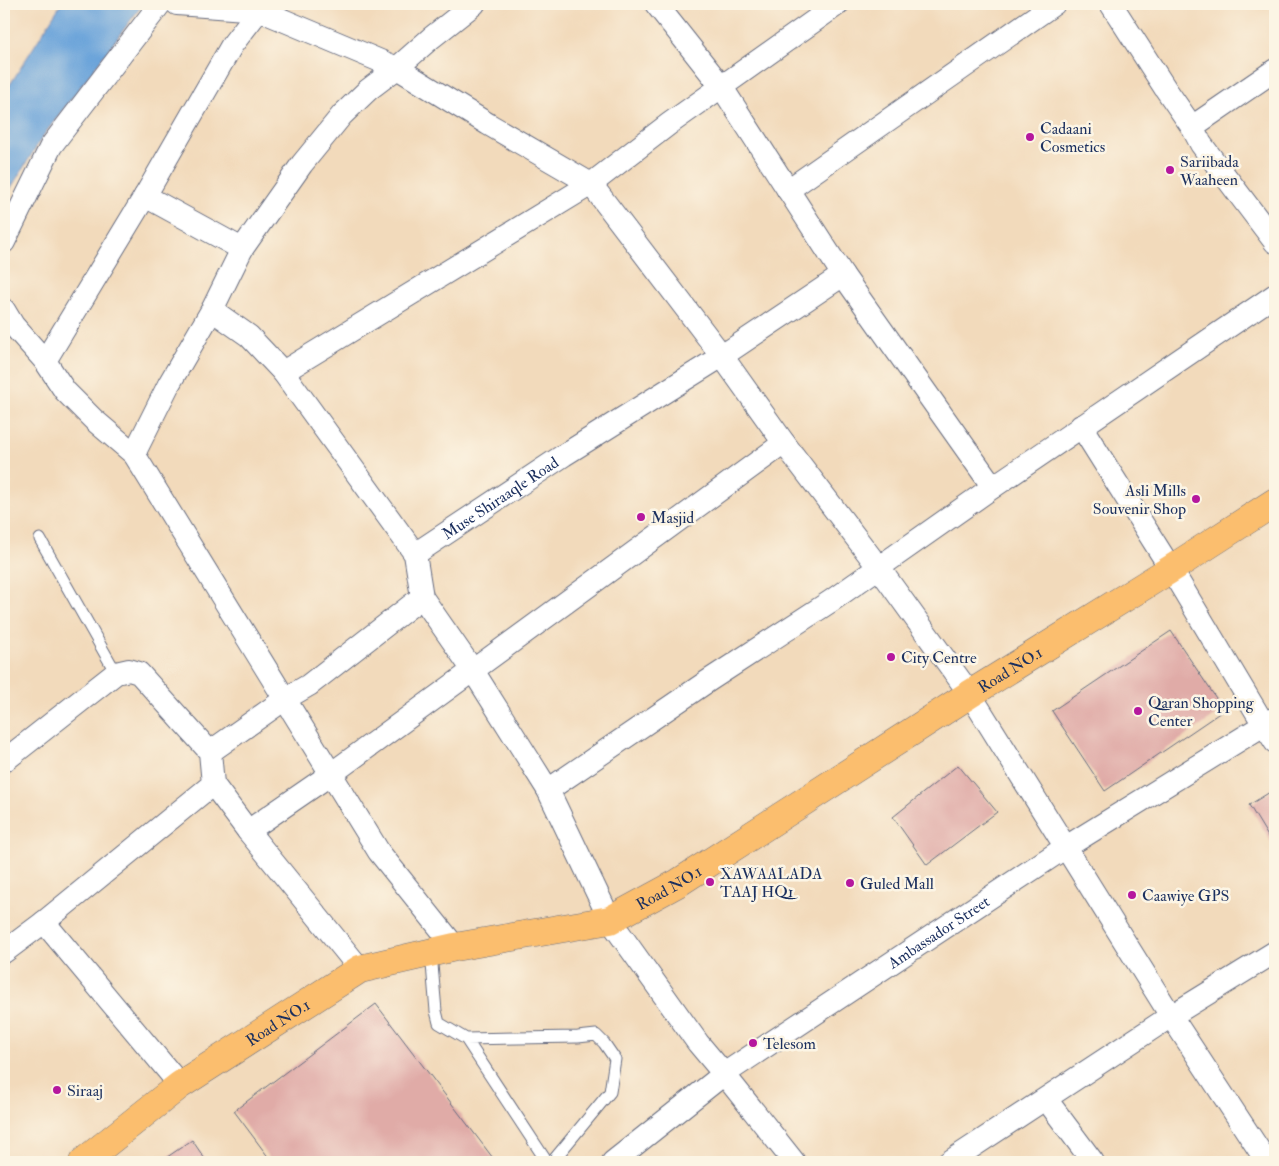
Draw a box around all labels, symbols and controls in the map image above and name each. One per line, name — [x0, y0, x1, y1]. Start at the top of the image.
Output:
place label: Cadaani Cosmetics — [1040, 119, 1105, 157]
marker: Cadaani Cosmetics — [1024, 131, 1036, 143]
place label: Sariibada Waaheen — [1179, 152, 1239, 190]
marker: Sariibada Waaheen — [1164, 164, 1176, 176]
street label: Muse Shiraaqle Road — [439, 452, 563, 544]
place label: Asli Mills Souvenir Shop — [1093, 481, 1186, 520]
marker: Asli Mills Souvenir Shop — [1190, 493, 1202, 505]
place label: Masjid — [651, 508, 694, 528]
marker: Masjid — [635, 511, 647, 523]
street label: Road NO.1 — [974, 642, 1046, 698]
place label: City Centre — [901, 648, 977, 668]
marker: City Centre — [885, 651, 897, 663]
place label: Qaran Shopping Center — [1148, 693, 1255, 731]
marker: Qaran Shopping Center — [1132, 705, 1144, 717]
street label: Road NO.1 — [633, 861, 706, 915]
place label: XAWAALADA TAAJ HQ1 — [720, 864, 822, 903]
place label: Guled Mall — [860, 874, 934, 894]
marker: XAWAALADA TAAJ HQ1 — [704, 876, 716, 888]
marker: Guled Mall — [844, 877, 856, 889]
place label: Caawiye GPS — [1142, 886, 1229, 906]
marker: Caawiye GPS — [1126, 889, 1138, 901]
street label: Ambassador Street — [883, 892, 994, 974]
street label: Road NO.1 — [242, 995, 314, 1051]
place label: Telesom — [763, 1034, 816, 1054]
marker: Telesom — [747, 1037, 759, 1049]
place label: Siraaj — [67, 1081, 103, 1101]
marker: Siraaj — [51, 1084, 63, 1096]

